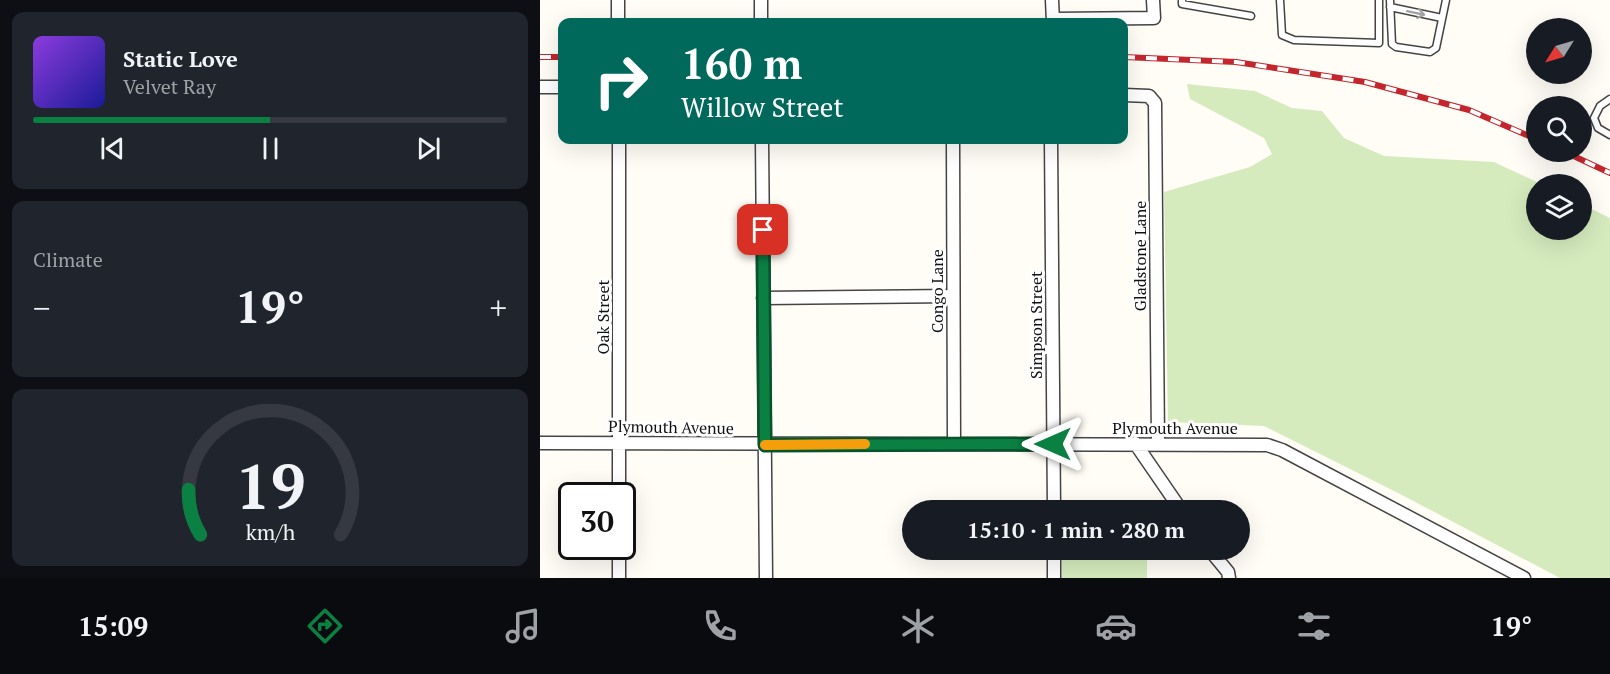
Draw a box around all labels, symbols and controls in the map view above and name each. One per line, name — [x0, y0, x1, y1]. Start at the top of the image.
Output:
one-way arrow — [1406, 8, 1425, 19]
north arrow — [1526, 18, 1592, 84]
map controls — [1526, 18, 1592, 240]
text: 160 m — [681, 35, 802, 91]
icon: right — [582, 42, 660, 120]
text: Static Love — [123, 44, 238, 73]
text: Velvet Ray — [123, 73, 216, 100]
text: Willow Street — [681, 89, 843, 125]
button: search — [1526, 96, 1592, 162]
icon: previous — [96, 132, 129, 165]
icon: pause — [254, 132, 287, 165]
icon: next — [412, 132, 445, 165]
button: layers — [1526, 174, 1592, 240]
street label: Gladstone Lane — [1129, 201, 1151, 311]
pin — [737, 204, 788, 255]
icon: arrive — [746, 213, 779, 246]
text: Climate — [33, 246, 103, 273]
street label: Congo Lane — [926, 249, 948, 333]
street label: Simpson Street — [1025, 271, 1047, 379]
text: 19° — [235, 276, 305, 336]
street label: Oak Street — [592, 280, 614, 354]
text: − — [33, 286, 51, 329]
text: + — [489, 286, 507, 329]
position arrow — [1021, 412, 1085, 476]
street label: Plymouth Avenue — [608, 415, 734, 439]
street label: Plymouth Avenue — [1112, 417, 1238, 439]
text: 19 — [235, 444, 305, 527]
speed limit sign: 30 — [558, 482, 636, 560]
text: 15:10 · 1 min · 280 m — [967, 515, 1185, 544]
text: km/h — [245, 518, 295, 546]
icon: directions — [304, 605, 346, 647]
icon: music — [502, 605, 544, 647]
icon: phone — [699, 605, 741, 647]
icon: climate — [897, 605, 939, 647]
icon: car — [1095, 605, 1137, 647]
icon: filters — [1293, 605, 1335, 647]
text: 15:09 — [78, 608, 148, 644]
text: 19° — [1490, 608, 1532, 644]

